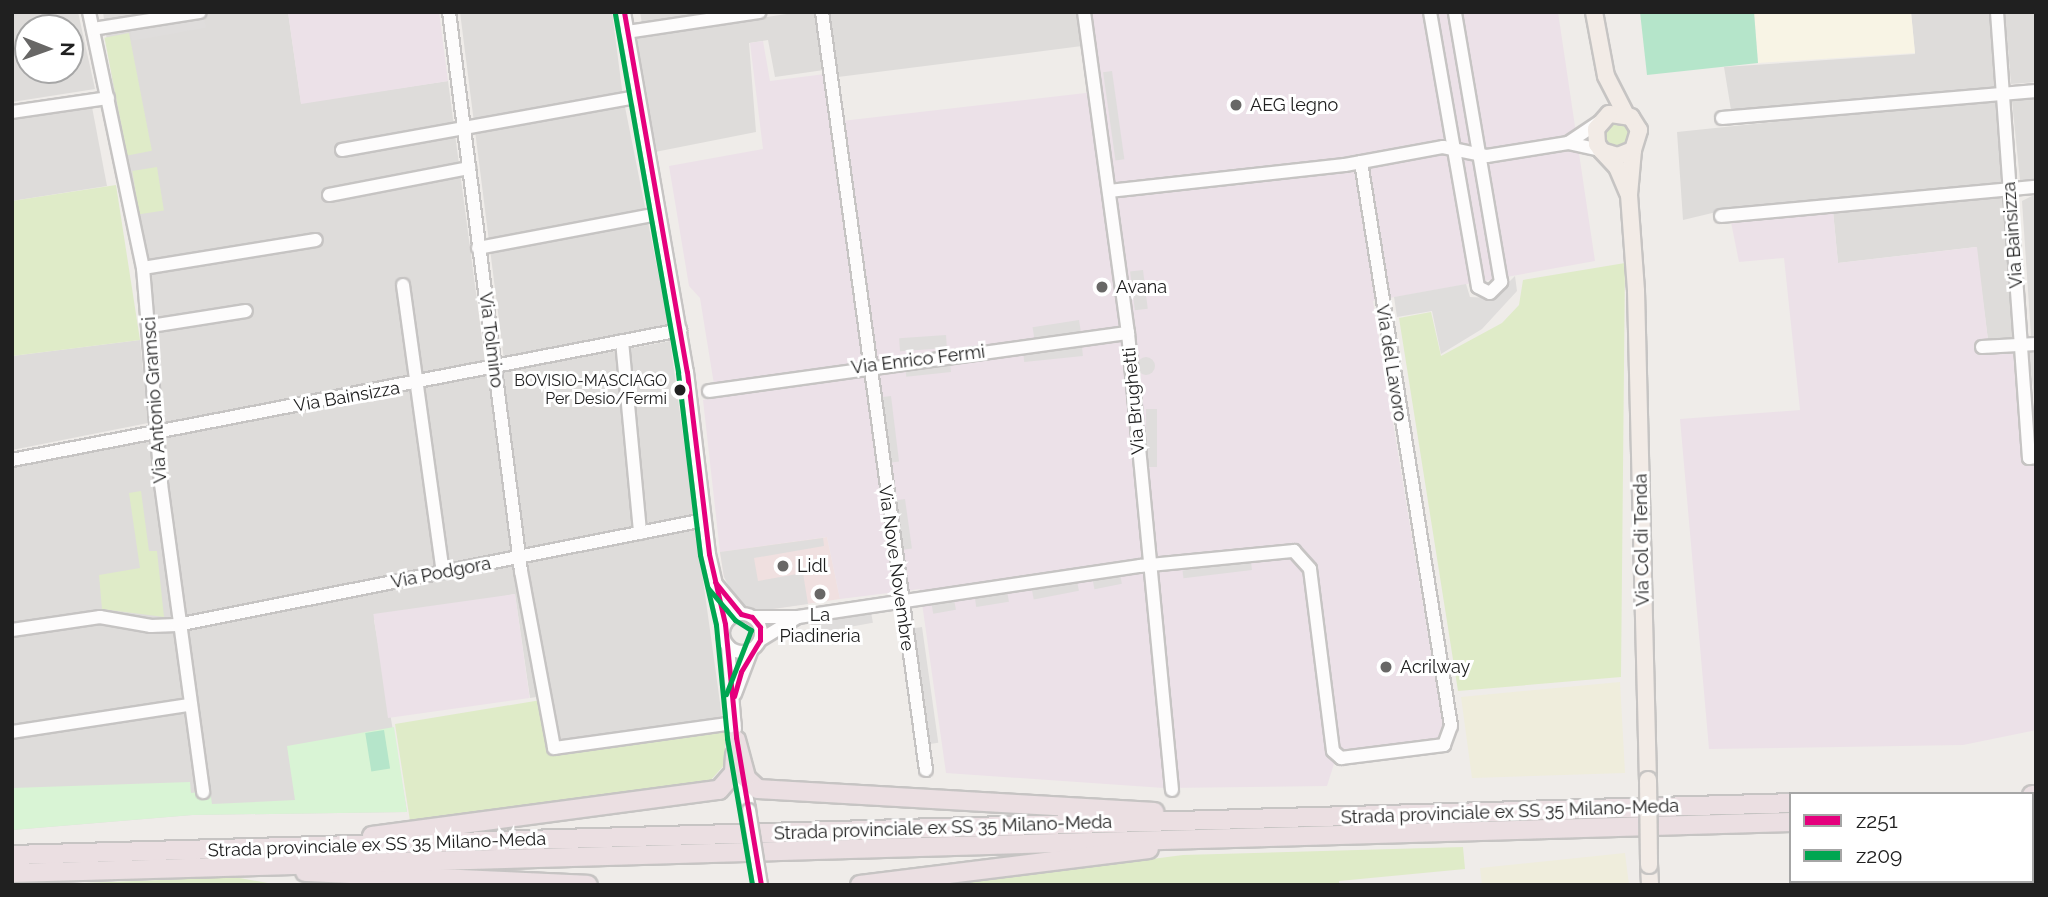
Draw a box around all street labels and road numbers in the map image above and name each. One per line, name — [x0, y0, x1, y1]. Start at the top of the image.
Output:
street label: Via Bainsizza — [1998, 181, 2028, 289]
street label: Via Tolmino — [474, 291, 508, 389]
street label: Via del Lavoro — [1371, 303, 1411, 423]
street label: Via Antonio Gramsci — [138, 316, 172, 484]
street label: Via Enrico Fermi — [850, 341, 986, 379]
street label: Via Brughetti — [1119, 346, 1149, 456]
street label: Via Bainsizza — [292, 377, 402, 417]
street label: Via Col di Tenda — [1630, 473, 1654, 607]
street label: Via Nove Novembre — [874, 484, 918, 652]
street label: Via Podgora — [389, 553, 493, 593]
street label: Strada provinciale ex SS 35 Milano-Meda — [1341, 795, 1679, 829]
street label: Strada provinciale ex SS 35 Milano-Meda — [774, 811, 1112, 845]
street label: Strada provinciale ex SS 35 Milano-Meda — [208, 828, 546, 862]

